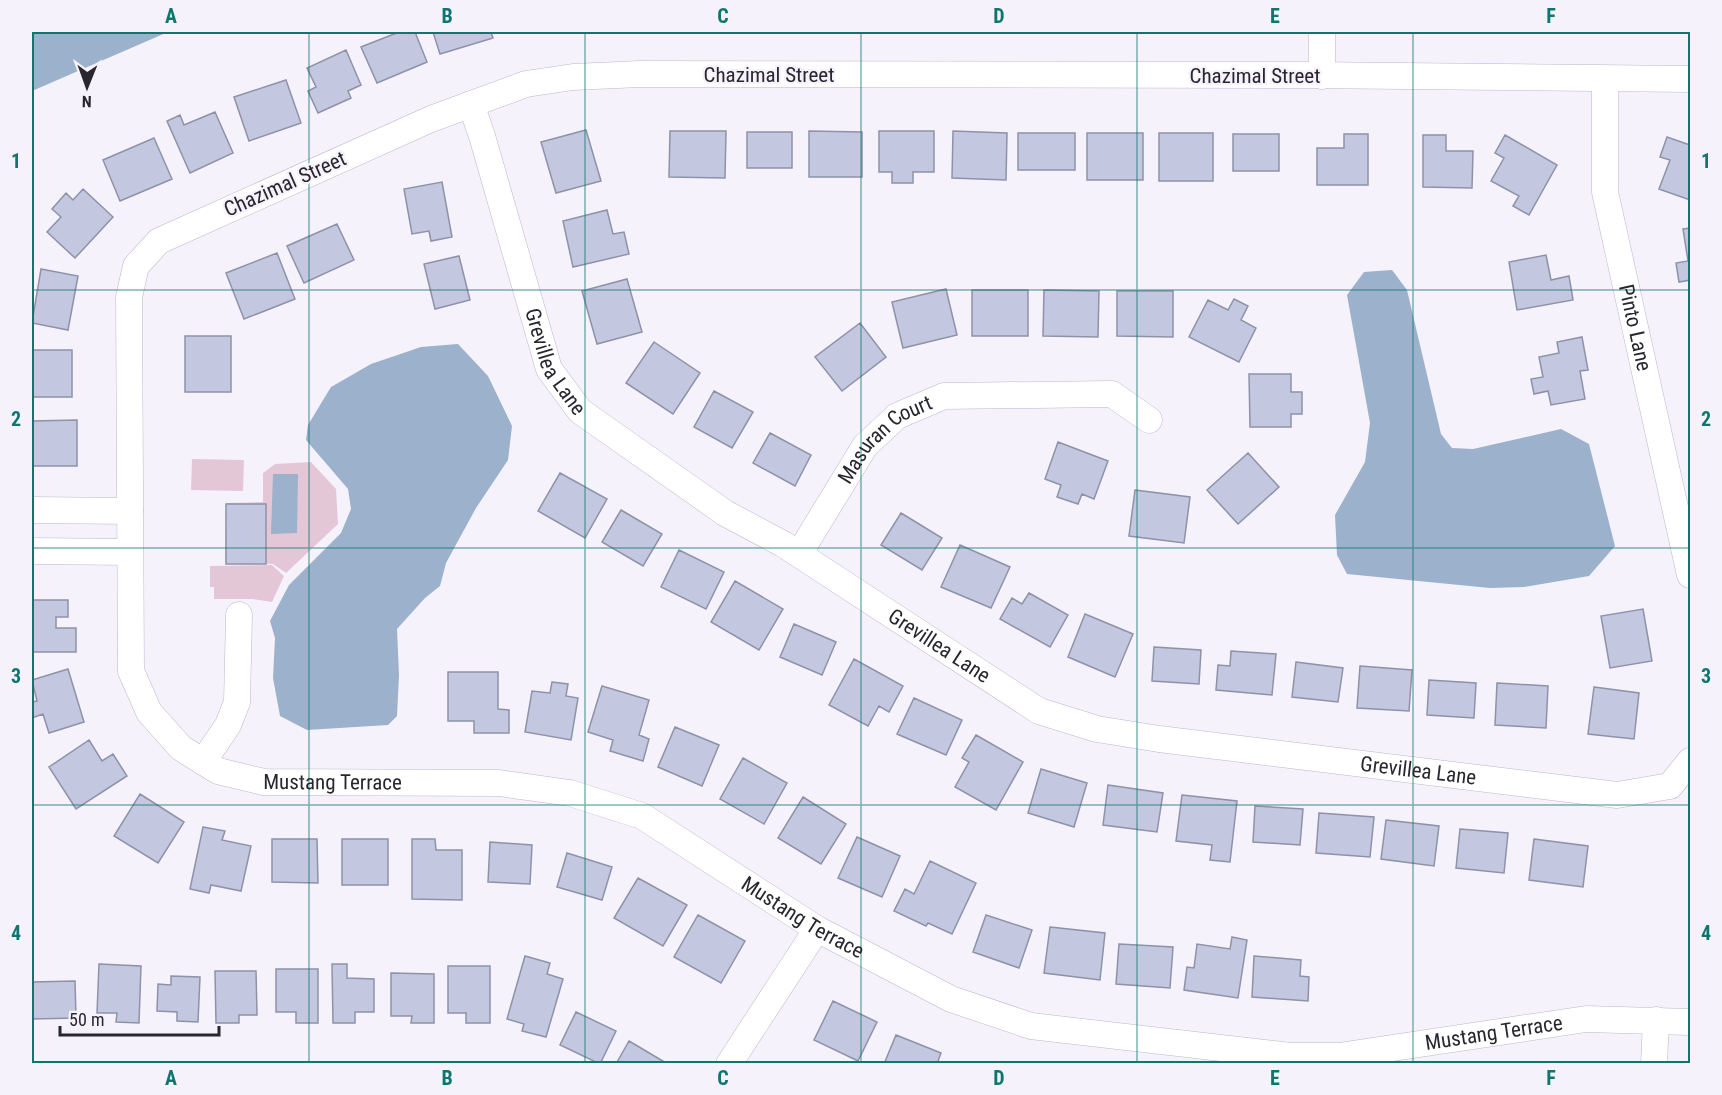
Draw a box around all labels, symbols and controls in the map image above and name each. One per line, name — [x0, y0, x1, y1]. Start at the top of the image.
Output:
text: A — [165, 4, 177, 28]
text: B — [441, 4, 453, 28]
text: C — [717, 4, 729, 28]
text: D — [993, 4, 1005, 28]
text: E — [1270, 4, 1280, 28]
text: F — [1546, 4, 1556, 28]
north arrow — [57, 57, 117, 117]
street label: Chazimal Street — [704, 63, 834, 87]
street label: Chazimal Street — [1190, 64, 1320, 88]
text: N — [82, 92, 92, 111]
street label: Chazimal Street — [220, 146, 350, 222]
text: 1 — [11, 149, 21, 173]
text: 1 — [1701, 149, 1711, 173]
street label: Pinto Lane — [1614, 282, 1656, 373]
street label: Grevillea Lane — [520, 306, 591, 420]
street label: Masuran Court — [833, 391, 936, 488]
text: 2 — [11, 407, 21, 431]
text: 2 — [1701, 407, 1711, 431]
street label: Grevillea Lane — [884, 604, 995, 688]
text: 3 — [11, 664, 21, 688]
text: 3 — [1701, 664, 1711, 688]
street label: Grevillea Lane — [1359, 752, 1478, 790]
street label: Mustang Terrace — [263, 770, 402, 795]
street label: Mustang Terrace — [737, 871, 868, 963]
text: 4 — [11, 921, 21, 945]
text: 4 — [1701, 921, 1711, 945]
scale bar — [60, 999, 219, 1037]
text: 50 m — [69, 1009, 104, 1030]
street label: Mustang Terrace — [1423, 1011, 1564, 1055]
text: A — [165, 1066, 177, 1090]
text: B — [441, 1066, 453, 1090]
text: C — [717, 1066, 729, 1090]
text: D — [993, 1066, 1005, 1090]
text: E — [1270, 1066, 1280, 1090]
text: F — [1546, 1066, 1556, 1090]

